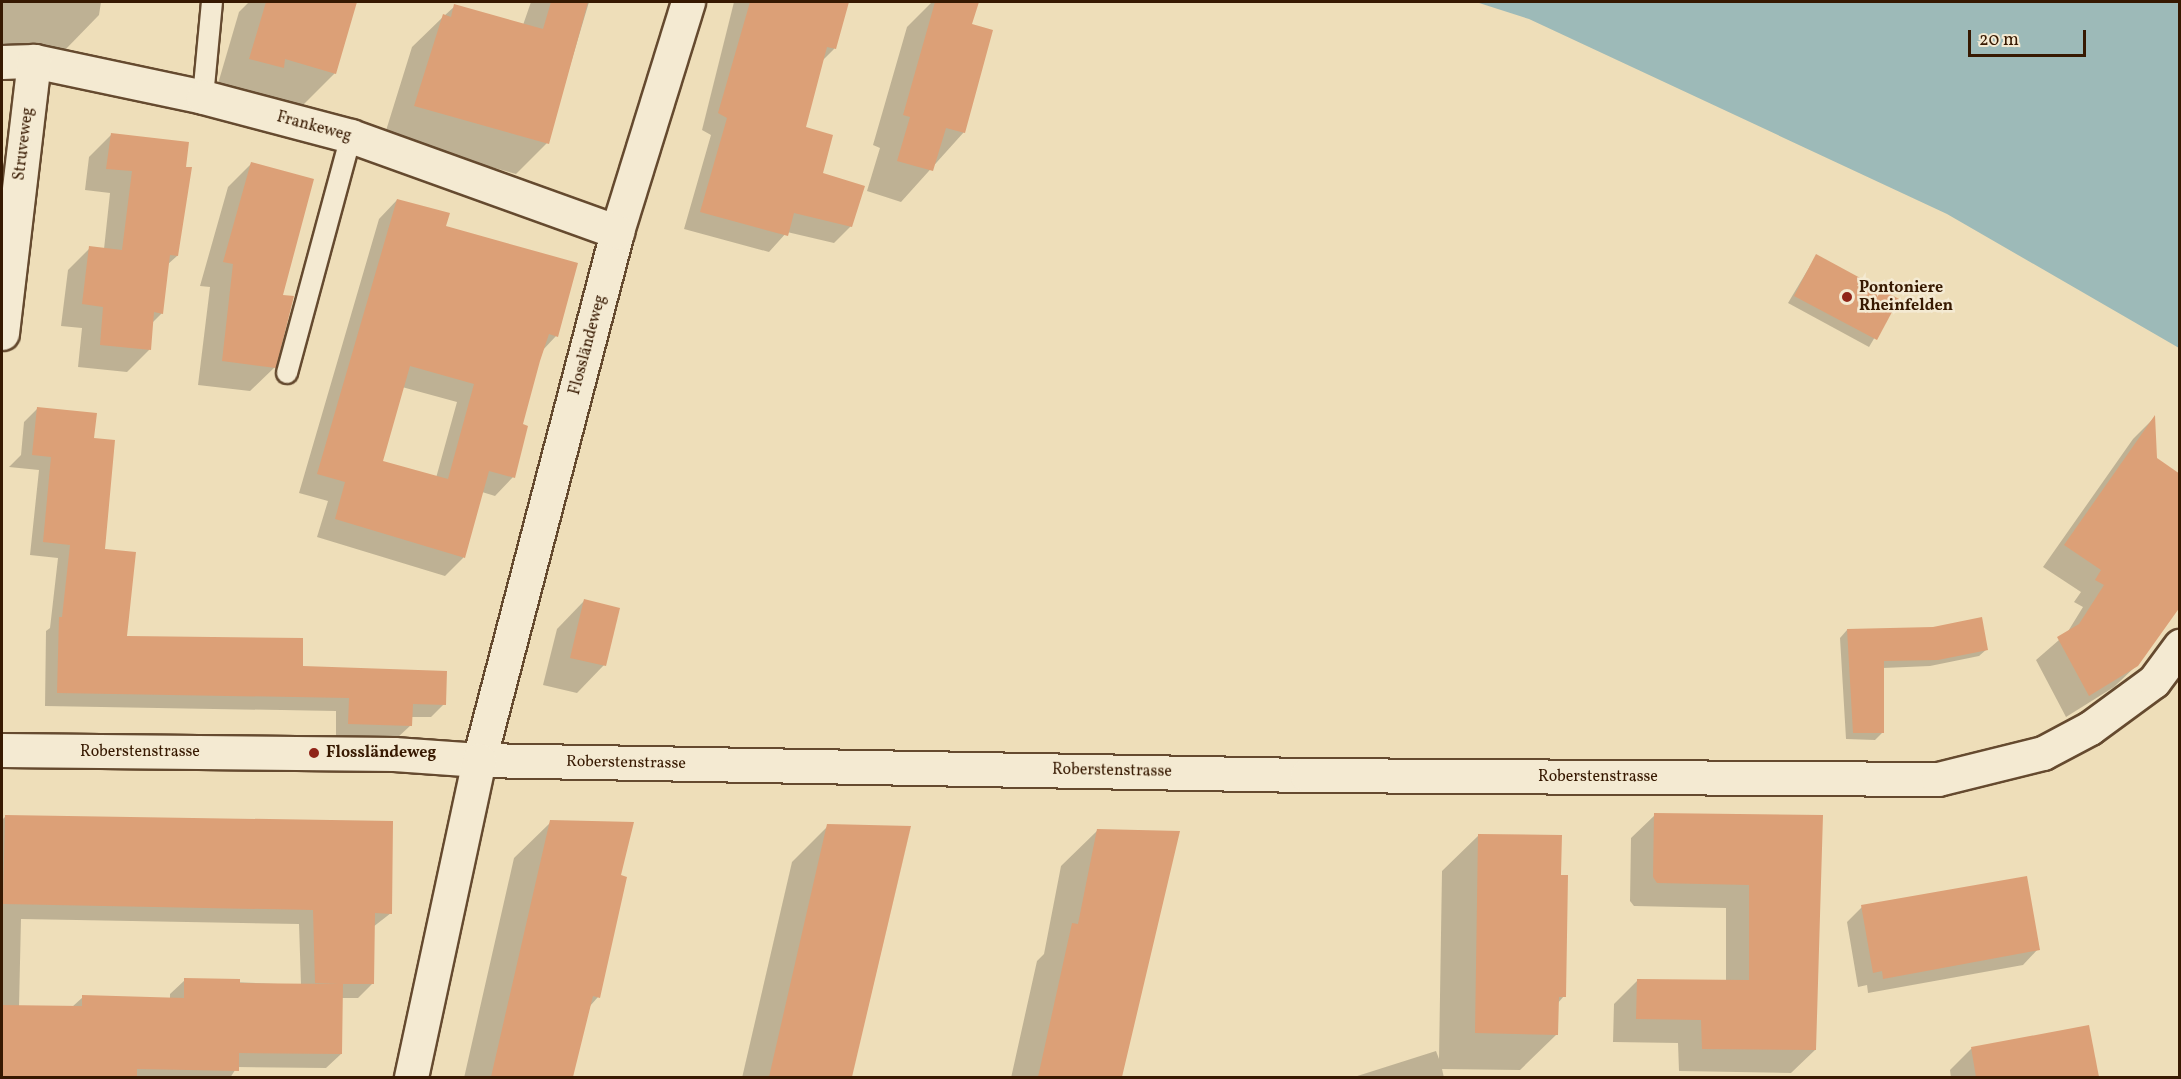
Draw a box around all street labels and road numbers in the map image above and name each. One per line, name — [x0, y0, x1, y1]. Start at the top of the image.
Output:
street label: Struveweg — [10, 106, 38, 182]
street label: Frankeweg — [275, 108, 353, 146]
street label: Flossländeweg — [565, 293, 611, 397]
street label: Roberstenstrasse — [80, 742, 200, 762]
street label: Roberstenstrasse — [566, 752, 686, 774]
street label: Roberstenstrasse — [1052, 760, 1172, 782]
street label: Roberstenstrasse — [1538, 767, 1658, 787]

